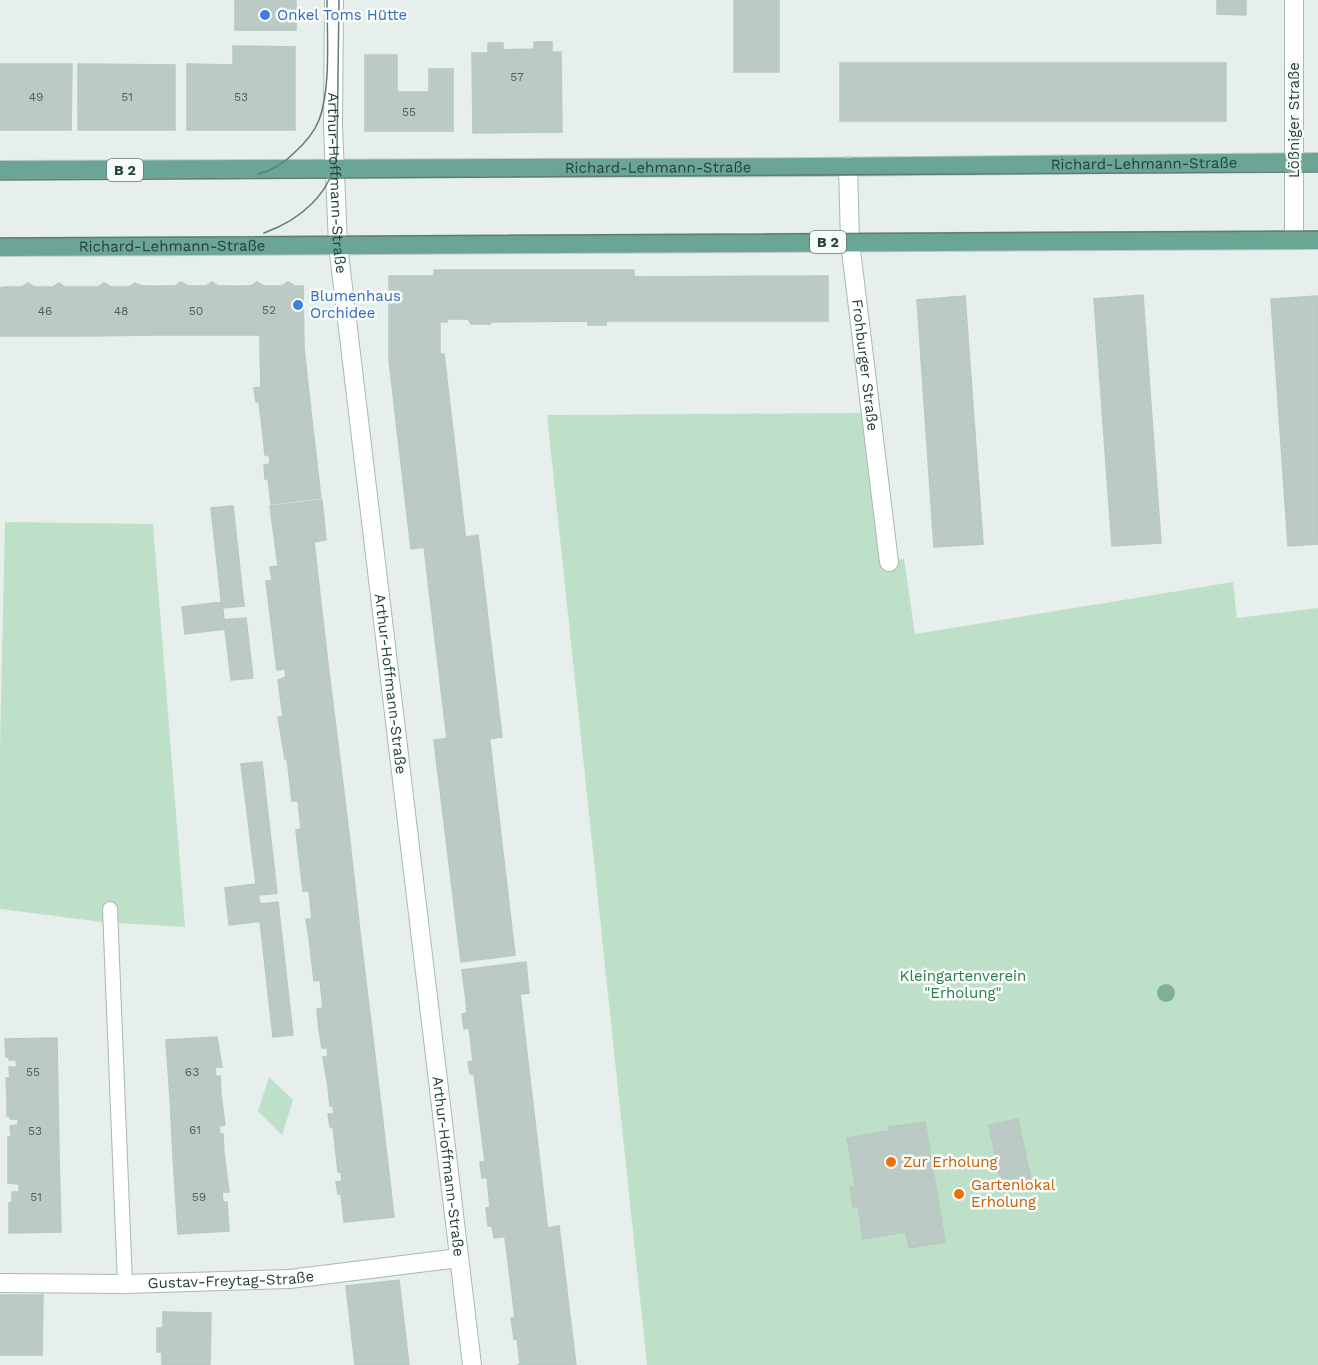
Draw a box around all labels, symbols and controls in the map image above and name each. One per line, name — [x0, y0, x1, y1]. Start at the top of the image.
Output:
place label: Onkel Toms Hütte — [277, 6, 407, 24]
marker: Onkel Toms Hütte — [258, 8, 272, 22]
street label: Lößniger Straße — [1285, 62, 1303, 178]
house number: 57 — [510, 70, 524, 84]
house number: 49 — [29, 90, 43, 104]
house number: 51 — [121, 90, 133, 104]
house number: 53 — [234, 90, 248, 104]
street label: Arthur-Hoffmann-Straße — [324, 92, 350, 275]
house number: 55 — [402, 105, 416, 119]
street label: Richard-Lehmann-Straße — [1051, 154, 1237, 174]
street label: Richard-Lehmann-Straße — [565, 158, 751, 177]
road number: B 2 — [107, 159, 143, 181]
road number: B 2 — [810, 231, 846, 253]
street label: Richard-Lehmann-Straße — [79, 237, 265, 256]
place label: Blumenhaus Orchidee — [310, 287, 401, 322]
marker: Blumenhaus Orchidee — [291, 298, 305, 312]
street label: Frohburger Straße — [848, 298, 882, 432]
house number: 52 — [262, 303, 276, 317]
house number: 46 — [38, 304, 52, 318]
house number: 48 — [114, 304, 128, 318]
house number: 50 — [189, 304, 203, 318]
street label: Arthur-Hoffmann-Straße — [371, 593, 410, 775]
park label: Kleingartenverein "Erholung" — [900, 967, 1026, 1002]
house number: 55 — [26, 1065, 40, 1079]
house number: 63 — [185, 1065, 199, 1079]
street label: Arthur-Hoffmann-Straße — [429, 1075, 468, 1258]
house number: 61 — [189, 1123, 201, 1137]
house number: 53 — [28, 1124, 42, 1138]
place label: Zur Erholung — [903, 1153, 997, 1171]
marker: Zur Erholung — [884, 1155, 898, 1169]
place label: Gartenlokal Erholung — [971, 1176, 1056, 1211]
marker: Gartenlokal Erholung — [952, 1187, 966, 1201]
house number: 51 — [30, 1190, 42, 1204]
house number: 59 — [192, 1190, 206, 1204]
street label: Gustav-Freytag-Straße — [147, 1267, 315, 1292]

